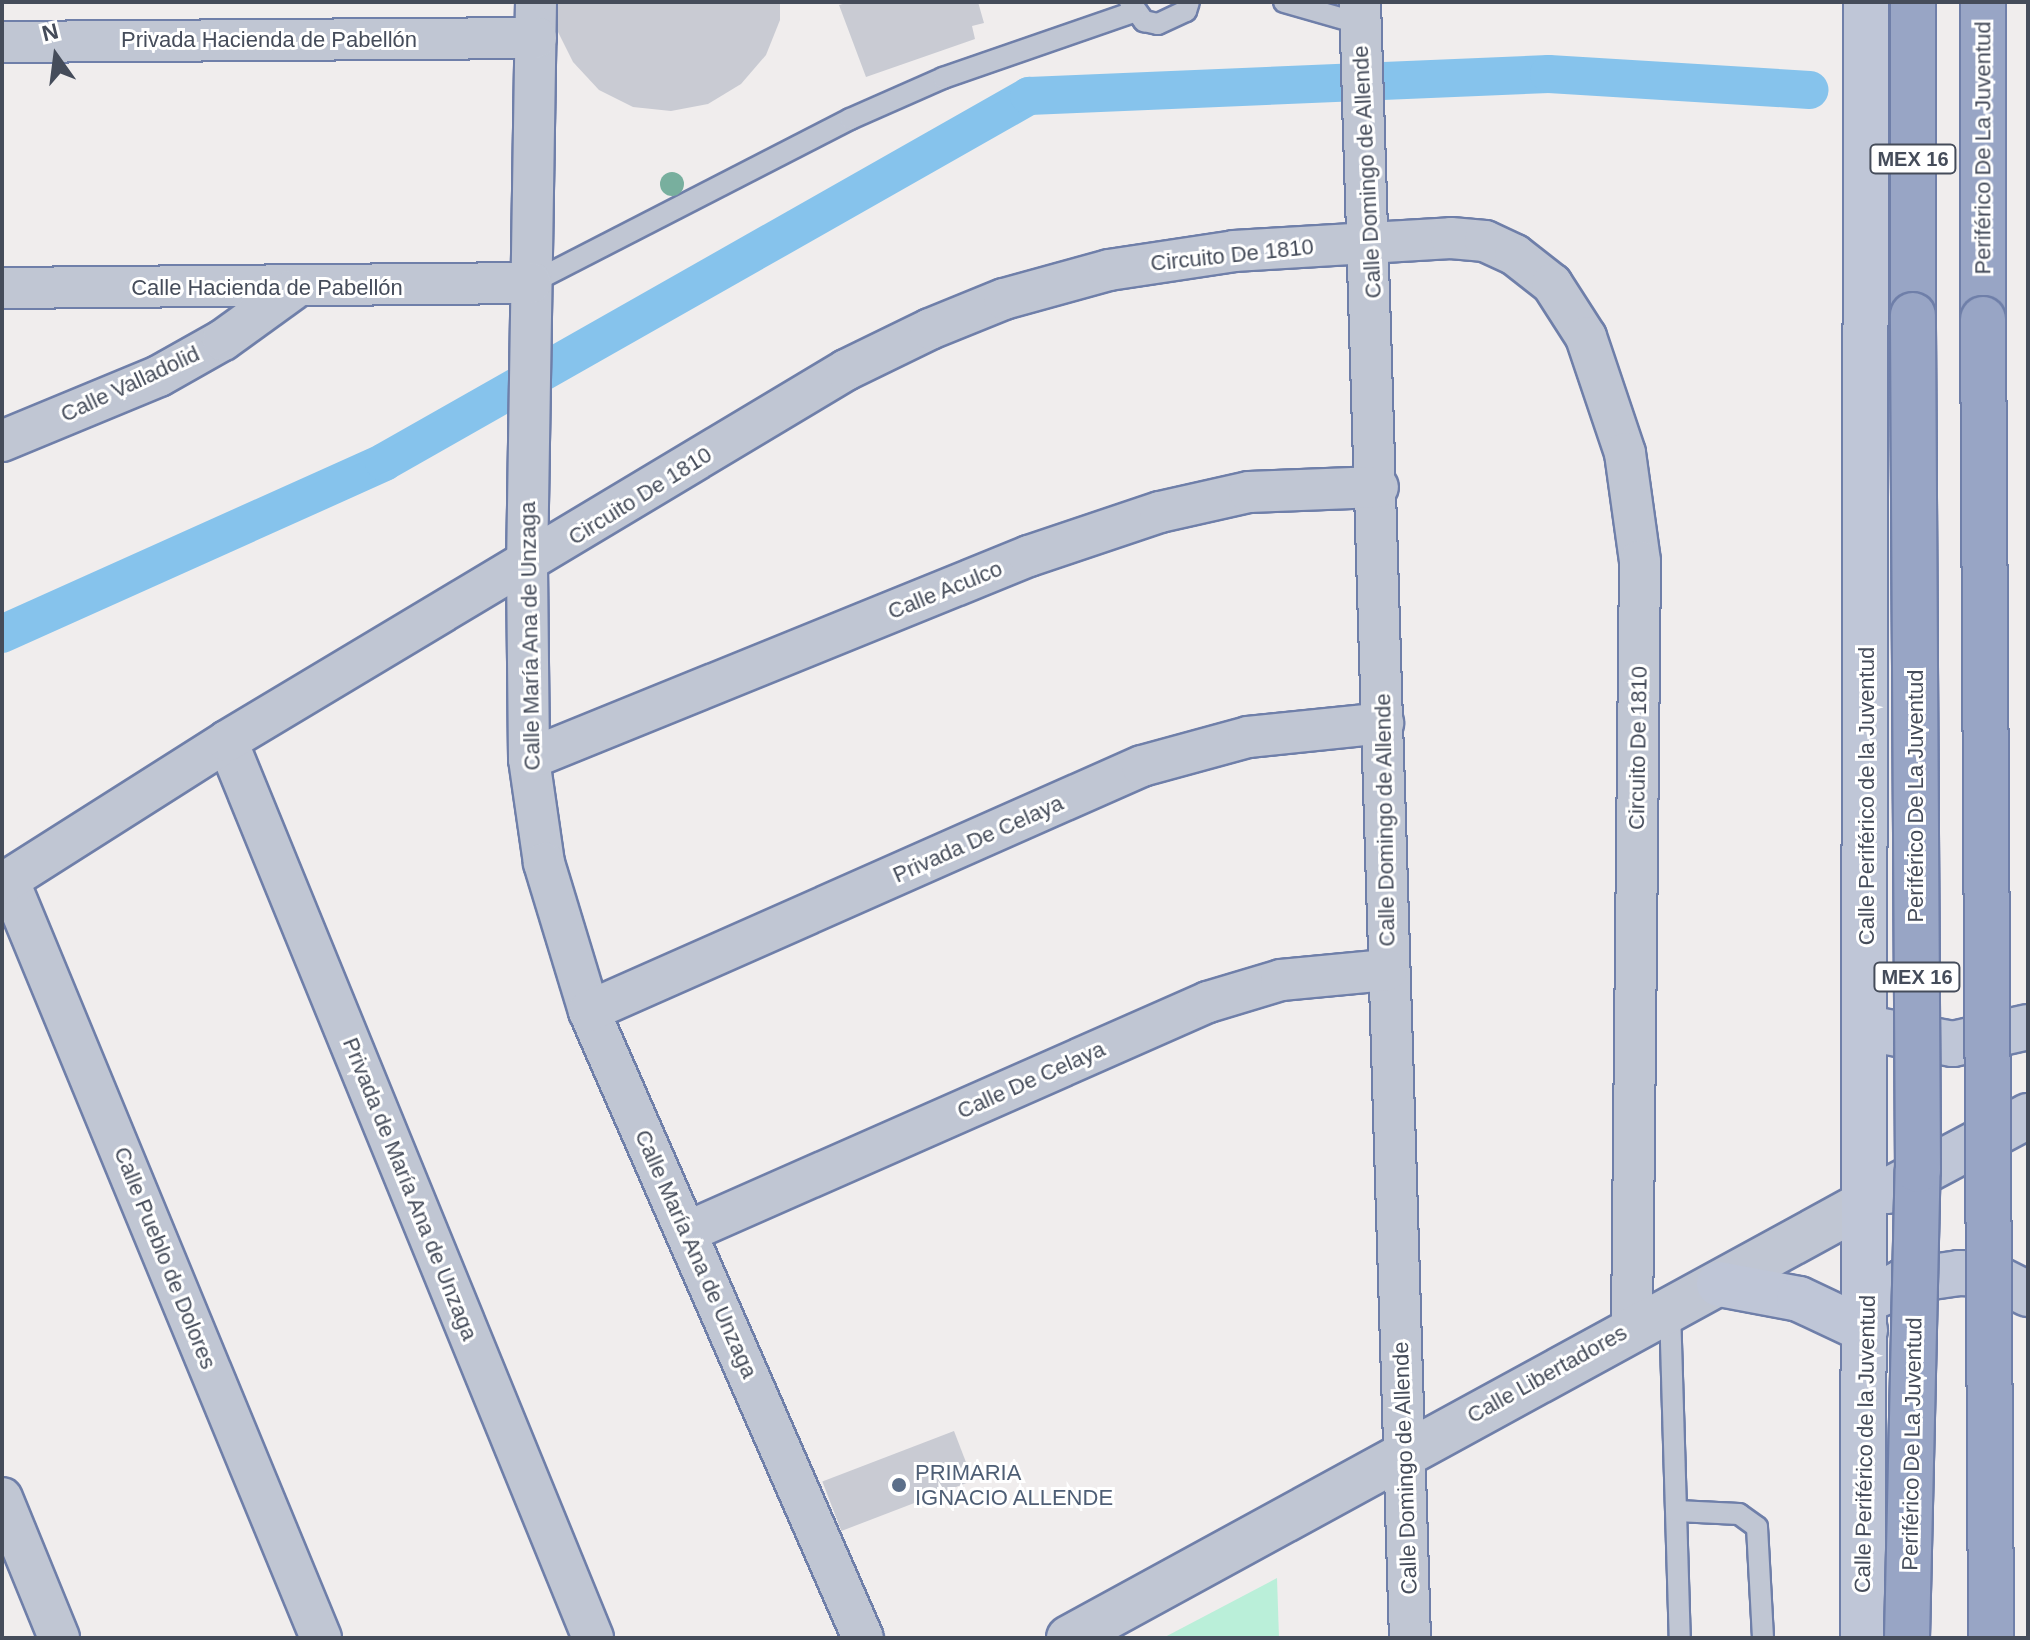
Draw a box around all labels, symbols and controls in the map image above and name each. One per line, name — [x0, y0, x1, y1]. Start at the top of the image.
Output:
north arrow — [16, 16, 96, 96]
text: N — [39, 18, 61, 46]
street label: Periférico De La Juventud — [1970, 21, 1996, 275]
street label: Privada Hacienda de Pabellón — [121, 27, 417, 53]
street label: Calle Domingo de Allende — [1347, 44, 1387, 300]
road number: MEX 16 — [1869, 143, 1957, 175]
street label: Circuito De 1810 — [1149, 233, 1315, 277]
street label: Calle Hacienda de Pabellón — [131, 275, 403, 301]
street label: Calle Valladolid — [56, 340, 204, 428]
street label: Circuito De 1810 — [564, 441, 716, 551]
street label: Calle María Ana de Unzaga — [514, 501, 546, 771]
street label: Calle Aculco — [883, 555, 1007, 625]
street label: Calle Periférico de la Juventud — [1854, 647, 1880, 945]
street label: Circuito De 1810 — [1623, 666, 1653, 830]
street label: Periférico De La Juventud — [1903, 669, 1929, 923]
street label: Calle Domingo de Allende — [1370, 693, 1400, 947]
street label: Privada De Celaya — [889, 790, 1067, 888]
road number: MEX 16 — [1873, 961, 1961, 993]
street label: Privada de María Ana de Unzaga — [337, 1033, 483, 1345]
street label: Calle De Celaya — [953, 1036, 1109, 1124]
street label: Calle María Ana de Unzaga — [629, 1125, 763, 1383]
street label: Calle Pueblo de Dolores — [108, 1143, 222, 1373]
street label: Calle Periférico de la Juventud — [1849, 1295, 1881, 1593]
street label: Periférico De La Juventud — [1897, 1317, 1927, 1571]
street label: Calle Libertadores — [1463, 1319, 1631, 1429]
street label: Calle Domingo de Allende — [1387, 1340, 1423, 1596]
place label: PRIMARIA IGNACIO ALLENDE — [915, 1459, 1114, 1510]
marker: PRIMARIA IGNACIO ALLENDE — [890, 1476, 908, 1494]

